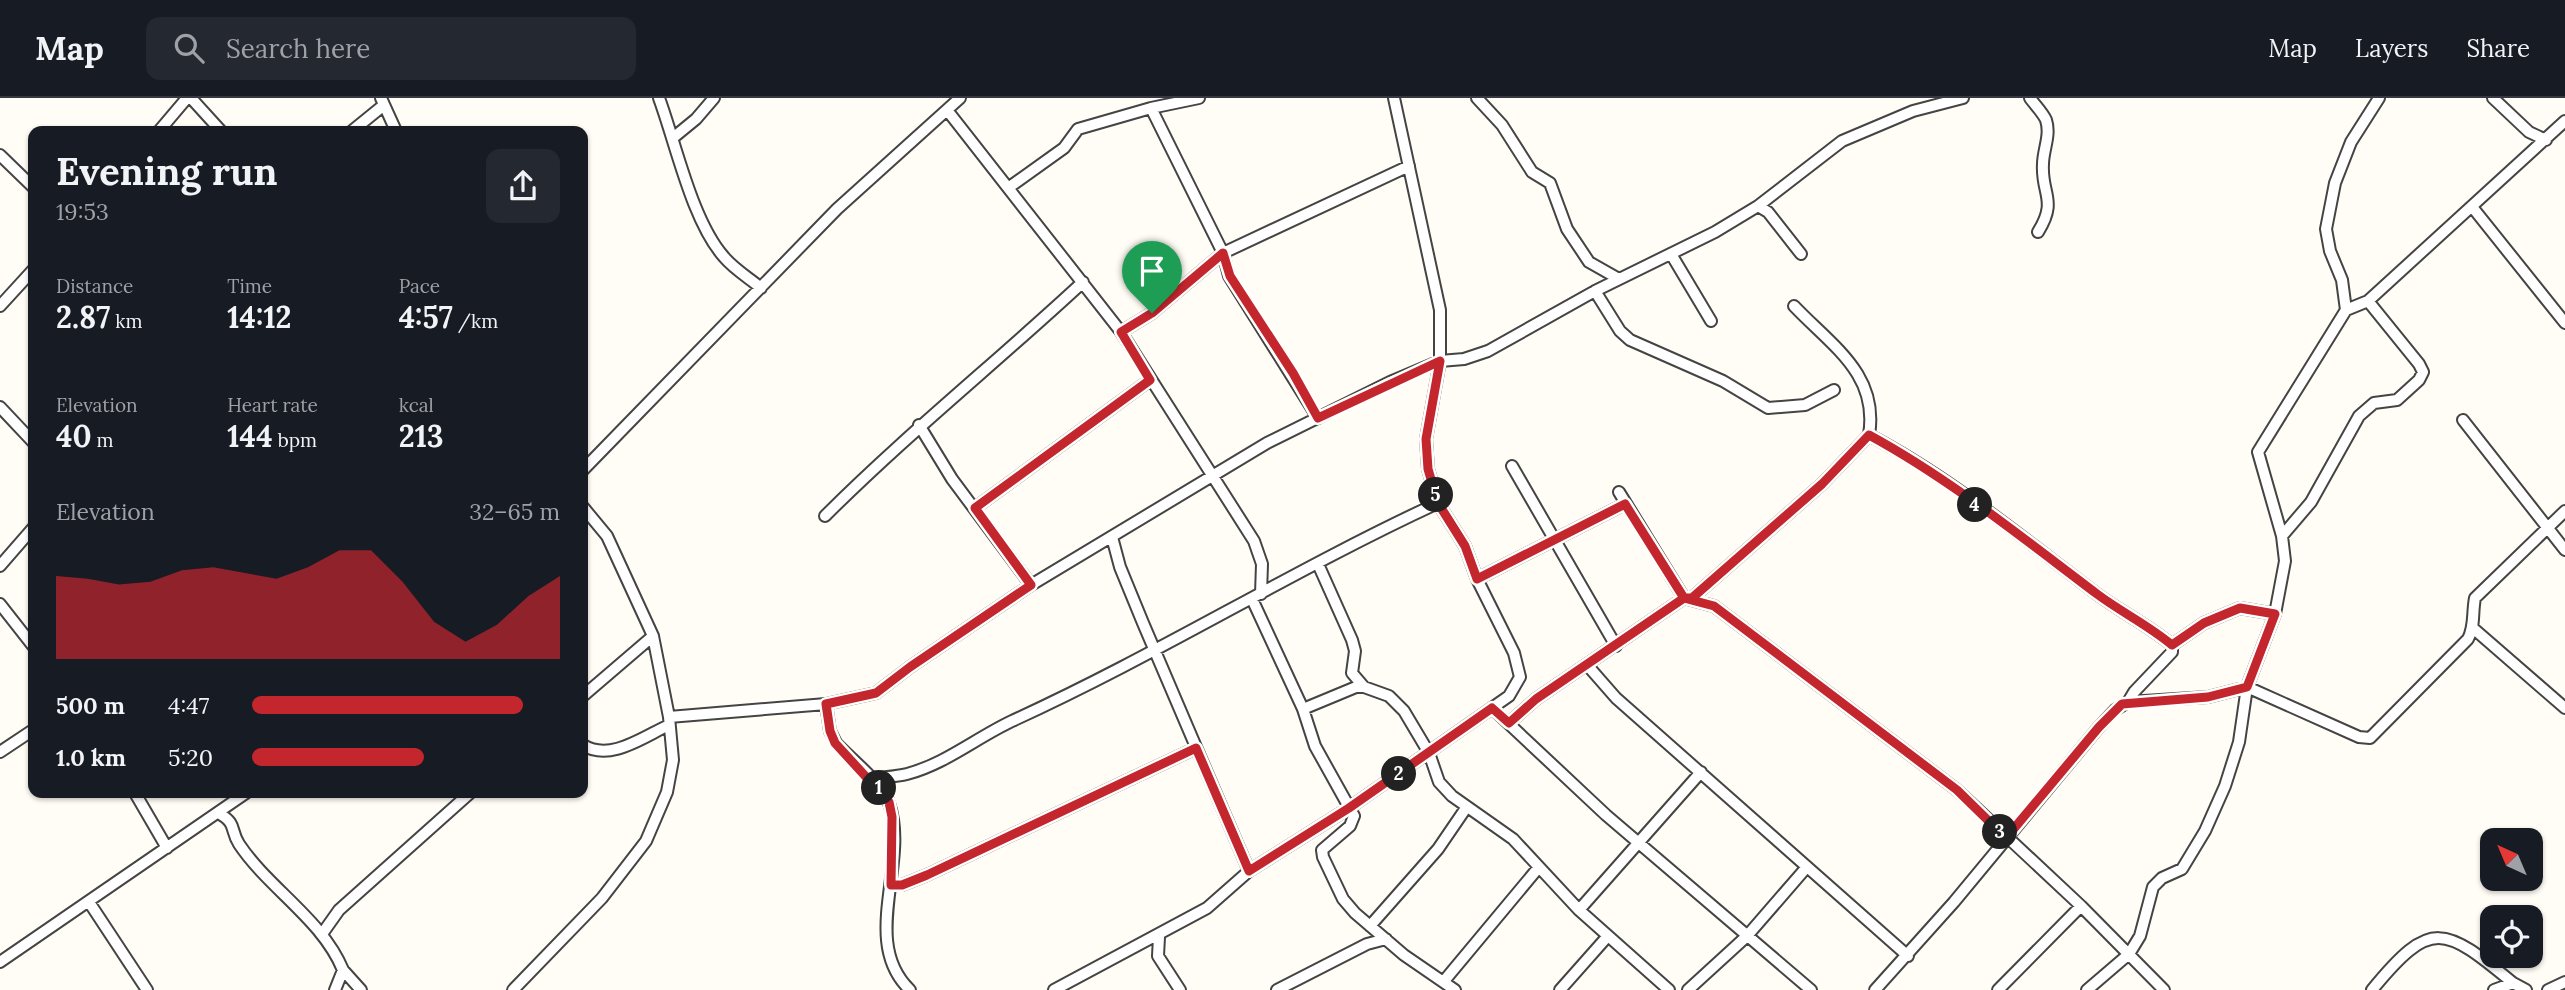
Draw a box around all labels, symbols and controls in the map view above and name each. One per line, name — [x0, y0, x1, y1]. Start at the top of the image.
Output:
search box — [146, 17, 636, 80]
text: Map — [35, 27, 104, 69]
icon: search — [170, 29, 208, 67]
text: Search here — [226, 32, 370, 65]
text: Map — [2268, 33, 2317, 64]
text: Layers — [2355, 33, 2428, 64]
text: Share — [2466, 33, 2530, 64]
text: Evening run — [56, 147, 278, 195]
button: share — [486, 149, 560, 223]
text: 19:53 — [56, 197, 109, 226]
pin — [1122, 241, 1182, 313]
icon: arrive — [1133, 252, 1171, 290]
text: Distance — [56, 274, 133, 298]
text: Time — [227, 274, 272, 298]
text: Pace — [399, 274, 440, 298]
text: 2.87 — [56, 298, 110, 336]
text: 14:12 — [227, 298, 292, 336]
text: 4:57 — [399, 298, 453, 336]
text: km — [110, 309, 142, 333]
text: /km — [453, 309, 498, 333]
text: Elevation — [56, 393, 138, 417]
text: Heart rate — [227, 393, 318, 417]
text: kcal — [399, 393, 434, 417]
text: 40 — [56, 417, 92, 455]
text: 144 — [227, 417, 273, 455]
text: 213 — [399, 417, 444, 455]
text: m — [92, 428, 113, 452]
text: bpm — [273, 428, 317, 452]
pin: 5 — [1418, 478, 1454, 512]
text: 5 — [1430, 482, 1441, 506]
pin: 4 — [1958, 488, 1993, 522]
text: 4 — [1969, 492, 1980, 516]
text: Elevation — [56, 497, 155, 526]
text: 32–65 m — [469, 497, 560, 526]
text: 500 m — [56, 691, 125, 720]
text: 4:47 — [168, 691, 209, 720]
text: 1.0 km — [56, 743, 126, 772]
text: 5:20 — [168, 743, 213, 772]
pin: 2 — [1382, 756, 1416, 792]
text: 2 — [1393, 761, 1404, 785]
pin: 1 — [862, 770, 896, 806]
text: 1 — [875, 775, 882, 799]
pin: 3 — [1982, 814, 2018, 850]
text: 3 — [1994, 819, 2005, 843]
north arrow — [2480, 828, 2543, 891]
map controls — [2480, 828, 2543, 968]
button: locate — [2480, 905, 2543, 968]

